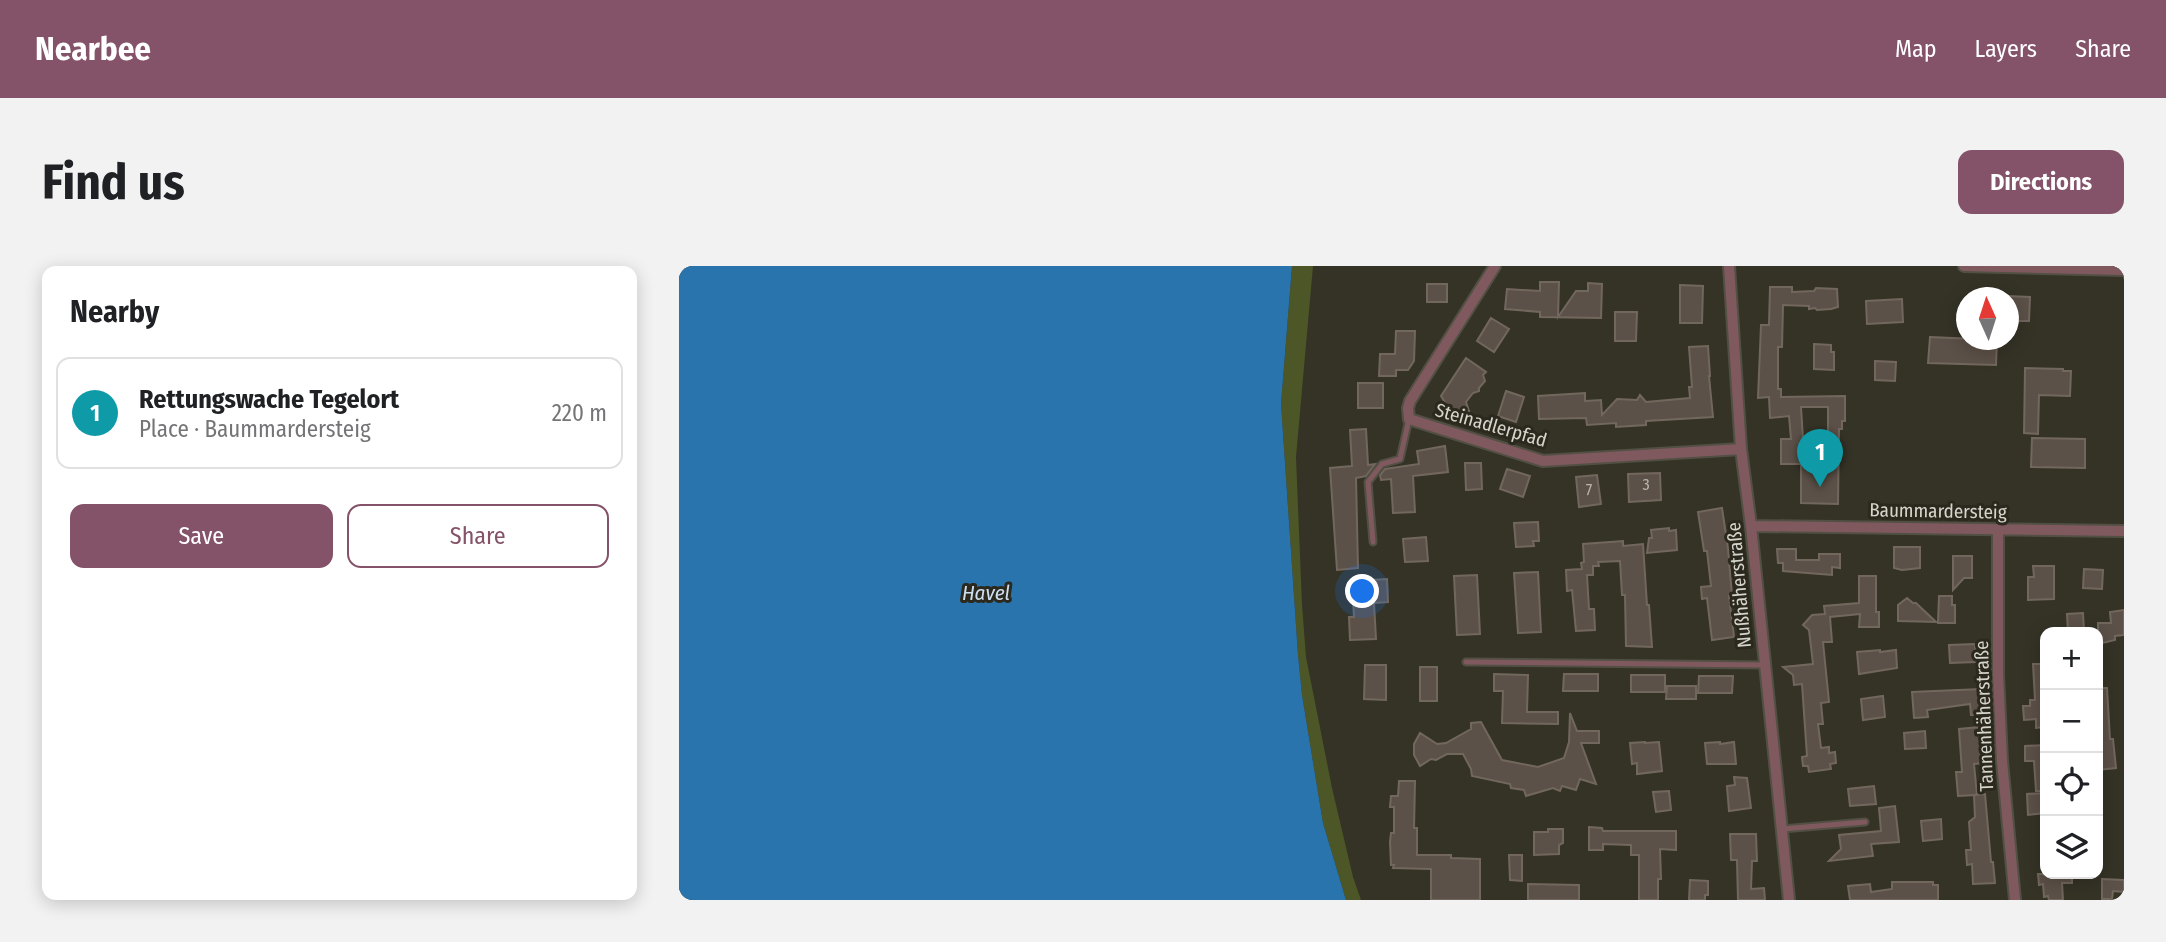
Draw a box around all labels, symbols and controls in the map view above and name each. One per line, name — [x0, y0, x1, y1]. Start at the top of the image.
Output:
text: Nearbee — [35, 29, 151, 69]
text: Map — [1895, 35, 1937, 63]
text: Layers — [1975, 35, 2037, 63]
text: Share — [2075, 35, 2131, 63]
button: Directions — [1958, 150, 2124, 214]
text: Find us — [42, 153, 185, 212]
north arrow — [1956, 287, 2019, 350]
text: Nearby — [70, 294, 159, 330]
text: Rettungswache Tegelort — [139, 384, 399, 415]
street label: Steinadlerpfad — [1433, 398, 1549, 452]
text: 1 — [90, 399, 100, 427]
text: 220 m — [552, 399, 607, 427]
text: Place · Baummardersteig — [139, 415, 371, 443]
pin: 1 — [1797, 429, 1843, 487]
house number: 3 — [1642, 475, 1650, 494]
house number: 7 — [1586, 480, 1593, 499]
street label: Baummardersteig — [1869, 498, 2007, 524]
button: Save — [70, 504, 333, 568]
button: Share — [347, 504, 609, 568]
street label: Nußhäherstraße — [1722, 521, 1756, 649]
your location — [1345, 574, 1379, 608]
water label: Havel — [962, 580, 1010, 606]
map controls — [2040, 627, 2103, 879]
button: + — [2040, 627, 2103, 690]
street label: Tannenhäherstraße — [1970, 640, 1998, 792]
button: − — [2040, 690, 2103, 753]
button: locate — [2040, 753, 2103, 816]
button: layers — [2040, 816, 2103, 879]

